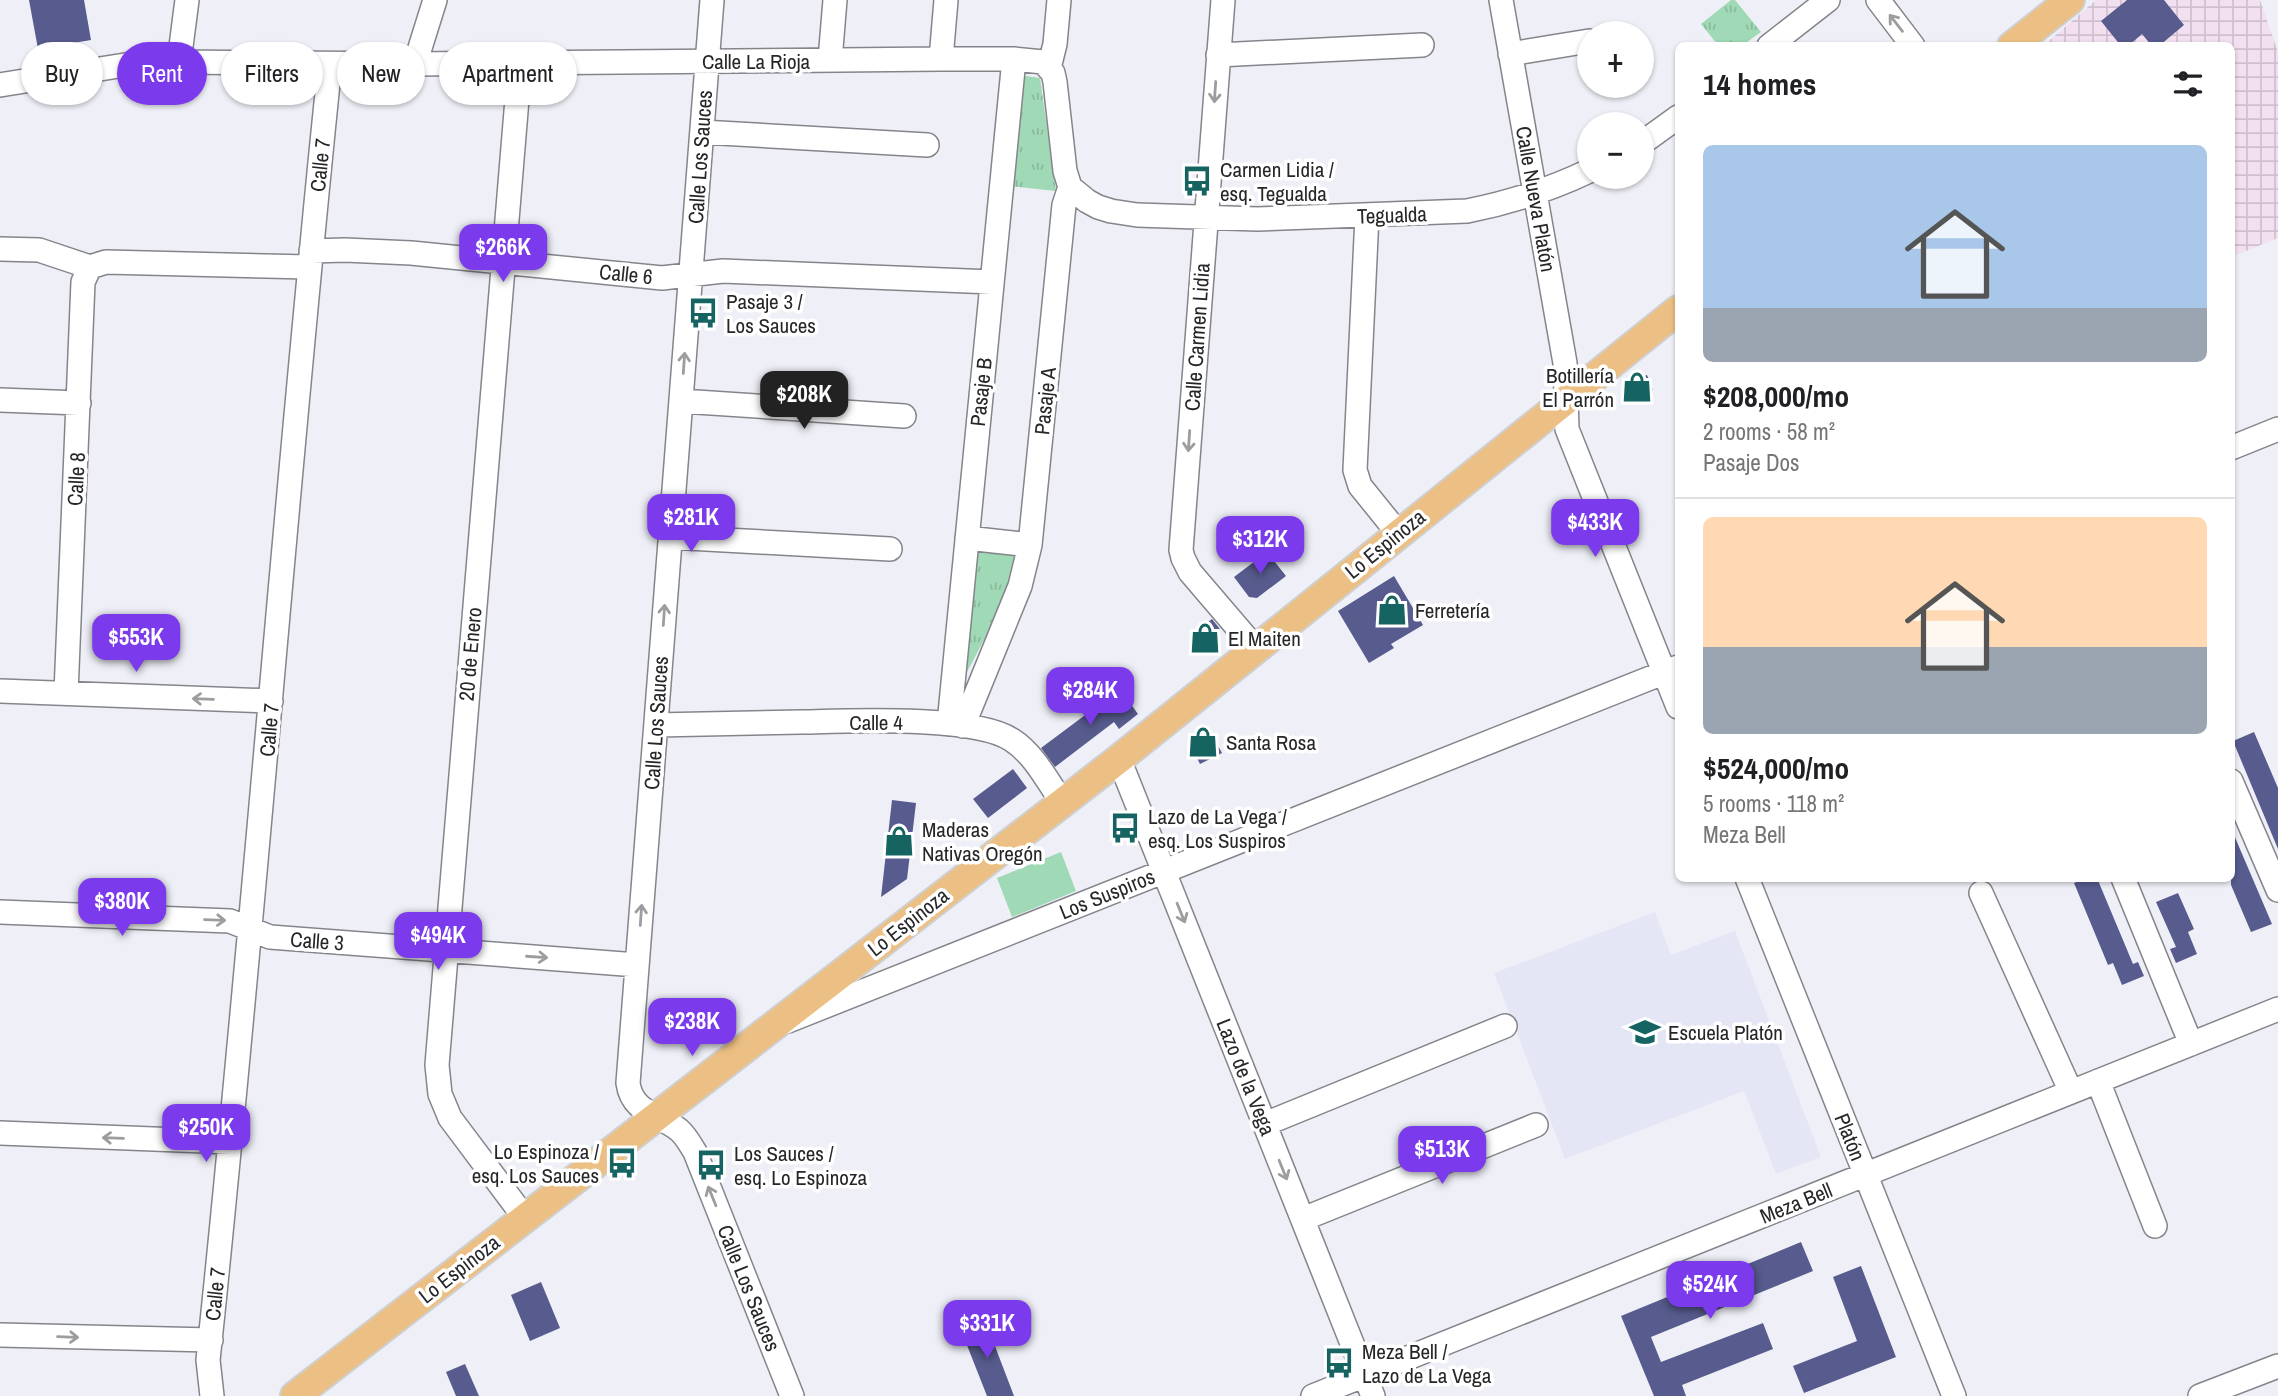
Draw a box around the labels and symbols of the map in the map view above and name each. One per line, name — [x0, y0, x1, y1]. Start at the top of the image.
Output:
one-way arrow — [1888, 14, 1903, 32]
street label: Calle La Rioja — [702, 47, 810, 76]
one-way arrow — [1209, 81, 1222, 104]
street label: Calle Los Sauces — [681, 89, 719, 225]
street label: Calle Nueva Platón — [1509, 124, 1563, 274]
street label: Calle 7 — [303, 137, 337, 193]
place label: Carmen Lidia / esq. Tegualda — [1220, 155, 1334, 208]
bus stop icon: Carmen Lidia / esq. Tegualda — [1180, 164, 1214, 198]
street label: Tegualda — [1357, 199, 1428, 231]
pin: $266K — [454, 224, 552, 284]
street label: Calle 6 — [598, 257, 654, 291]
street label: Calle Carmen Lidia — [1177, 262, 1217, 412]
place label: Pasaje 3 / Los Sauces — [726, 287, 816, 340]
bus stop icon: Pasaje 3 / Los Sauces — [686, 296, 720, 330]
one-way arrow — [678, 353, 691, 375]
street label: Pasaje B — [963, 356, 999, 428]
place label: Botillería El Parrón — [1542, 361, 1614, 414]
street label: Pasaje A — [1027, 365, 1063, 436]
shop icon: Botillería El Parrón — [1620, 370, 1654, 404]
pin: $208K — [755, 372, 853, 431]
one-way arrow — [1182, 430, 1195, 452]
street label: Calle 8 — [60, 451, 92, 507]
pin: $281K — [642, 494, 740, 554]
pin: $433K — [1546, 500, 1644, 559]
street label: Lo Espinoza — [1339, 502, 1432, 585]
pin: $312K — [1211, 516, 1309, 576]
shop icon: Ferretería — [1375, 593, 1409, 627]
place label: Ferretería — [1415, 596, 1490, 625]
one-way arrow — [658, 604, 671, 626]
street label: 20 de Enero — [451, 606, 489, 702]
pin: $553K — [87, 614, 185, 674]
shop icon: El Maiten — [1188, 621, 1222, 655]
place label: El Maiten — [1228, 624, 1301, 653]
street label: Calle Los Sauces — [637, 655, 675, 791]
pin: $284K — [1041, 668, 1139, 727]
one-way arrow — [192, 692, 215, 705]
street label: Calle 7 — [252, 702, 286, 758]
street label: Calle 4 — [849, 708, 903, 737]
shop icon: Santa Rosa — [1186, 725, 1220, 759]
place label: Santa Rosa — [1226, 728, 1316, 757]
place label: Lazo de La Vega / esq. Los Suspiros — [1148, 802, 1287, 855]
bus stop icon: Lazo de La Vega / esq. Los Suspiros — [1108, 811, 1142, 845]
place label: Maderas Nativas Oregón — [922, 815, 1043, 868]
shop icon: Maderas Nativas Oregón — [882, 824, 916, 858]
street label: Los Suspiros — [1055, 862, 1159, 926]
pin: $380K — [73, 878, 171, 938]
street label: Lo Espinoza — [861, 881, 955, 963]
one-way arrow — [1175, 902, 1188, 923]
one-way arrow — [635, 904, 648, 926]
pin: $494K — [389, 912, 487, 972]
one-way arrow — [203, 914, 226, 927]
street label: Calle 3 — [289, 925, 345, 957]
one-way arrow — [526, 951, 548, 964]
pin: $238K — [643, 998, 741, 1058]
street label: Lazo de la Vega — [1209, 1014, 1283, 1140]
school or university icon: Escuela Platón — [1628, 1015, 1662, 1049]
place label: Escuela Platón — [1668, 1018, 1783, 1047]
pin: $250K — [157, 1104, 255, 1164]
street label: Platón — [1827, 1109, 1873, 1165]
pin: $513K — [1393, 1126, 1491, 1186]
one-way arrow — [102, 1131, 125, 1144]
place label: Lo Espinoza / esq. Los Sauces — [472, 1137, 599, 1190]
place label: Los Sauces / esq. Lo Espinoza — [734, 1139, 868, 1192]
bus stop icon: Lo Espinoza / esq. Los Sauces — [605, 1146, 639, 1180]
bus stop icon: Los Sauces / esq. Lo Espinoza — [694, 1148, 728, 1182]
one-way arrow — [1278, 1159, 1291, 1180]
street label: Meza Bell — [1756, 1175, 1836, 1231]
one-way arrow — [705, 1186, 718, 1208]
street label: Calle Los Sauces — [710, 1220, 788, 1356]
street label: Lo Espinoza — [412, 1228, 506, 1310]
pin: $524K — [1661, 1262, 1759, 1321]
street label: Calle 7 — [198, 1266, 232, 1322]
pin: $331K — [938, 1300, 1036, 1360]
one-way arrow — [56, 1330, 79, 1343]
place label: Meza Bell / Lazo de La Vega — [1362, 1337, 1492, 1390]
bus stop icon: Meza Bell / Lazo de La Vega — [1322, 1346, 1356, 1380]

